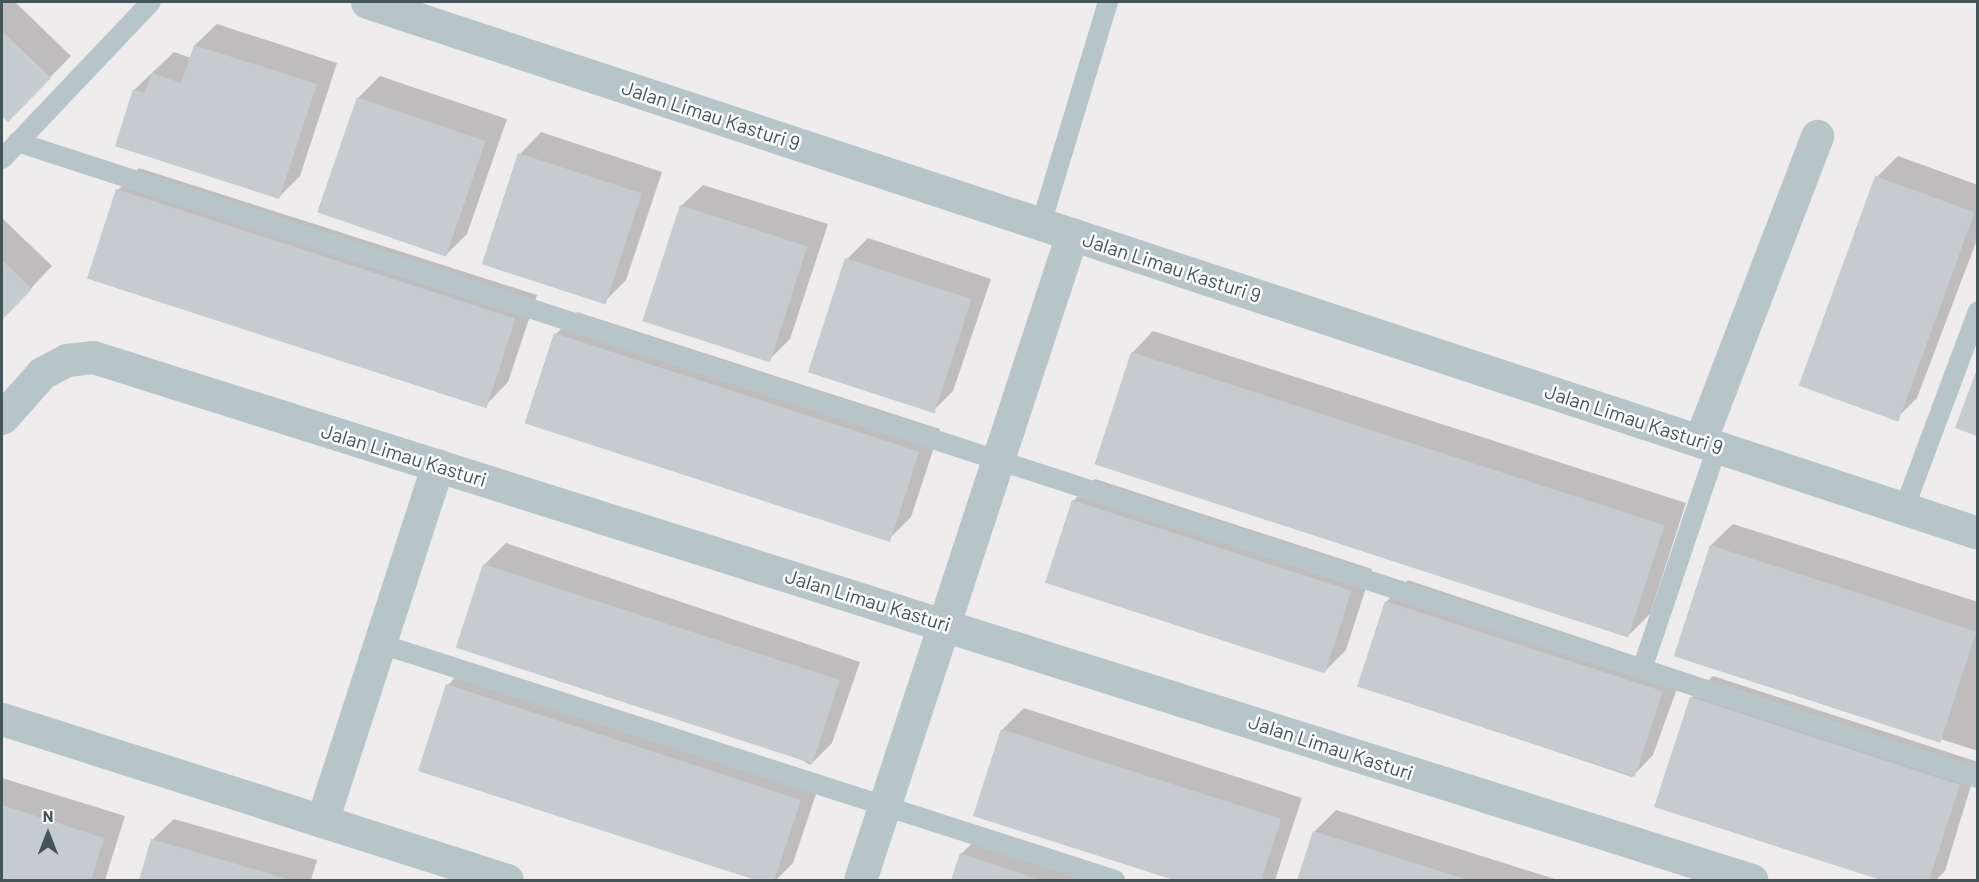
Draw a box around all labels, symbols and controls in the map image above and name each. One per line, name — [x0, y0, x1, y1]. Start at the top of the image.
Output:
street label: Jalan Limau Kasturi 9 — [619, 75, 803, 155]
street label: Jalan Limau Kasturi 9 — [1080, 227, 1264, 307]
street label: Jalan Limau Kasturi 9 — [1542, 379, 1726, 459]
street label: Jalan Limau Kasturi — [318, 418, 490, 492]
street label: Jalan Limau Kasturi — [782, 563, 954, 637]
street label: Jalan Limau Kasturi — [1246, 709, 1416, 785]
north arrow — [18, 804, 78, 864]
text: N — [43, 806, 53, 825]

